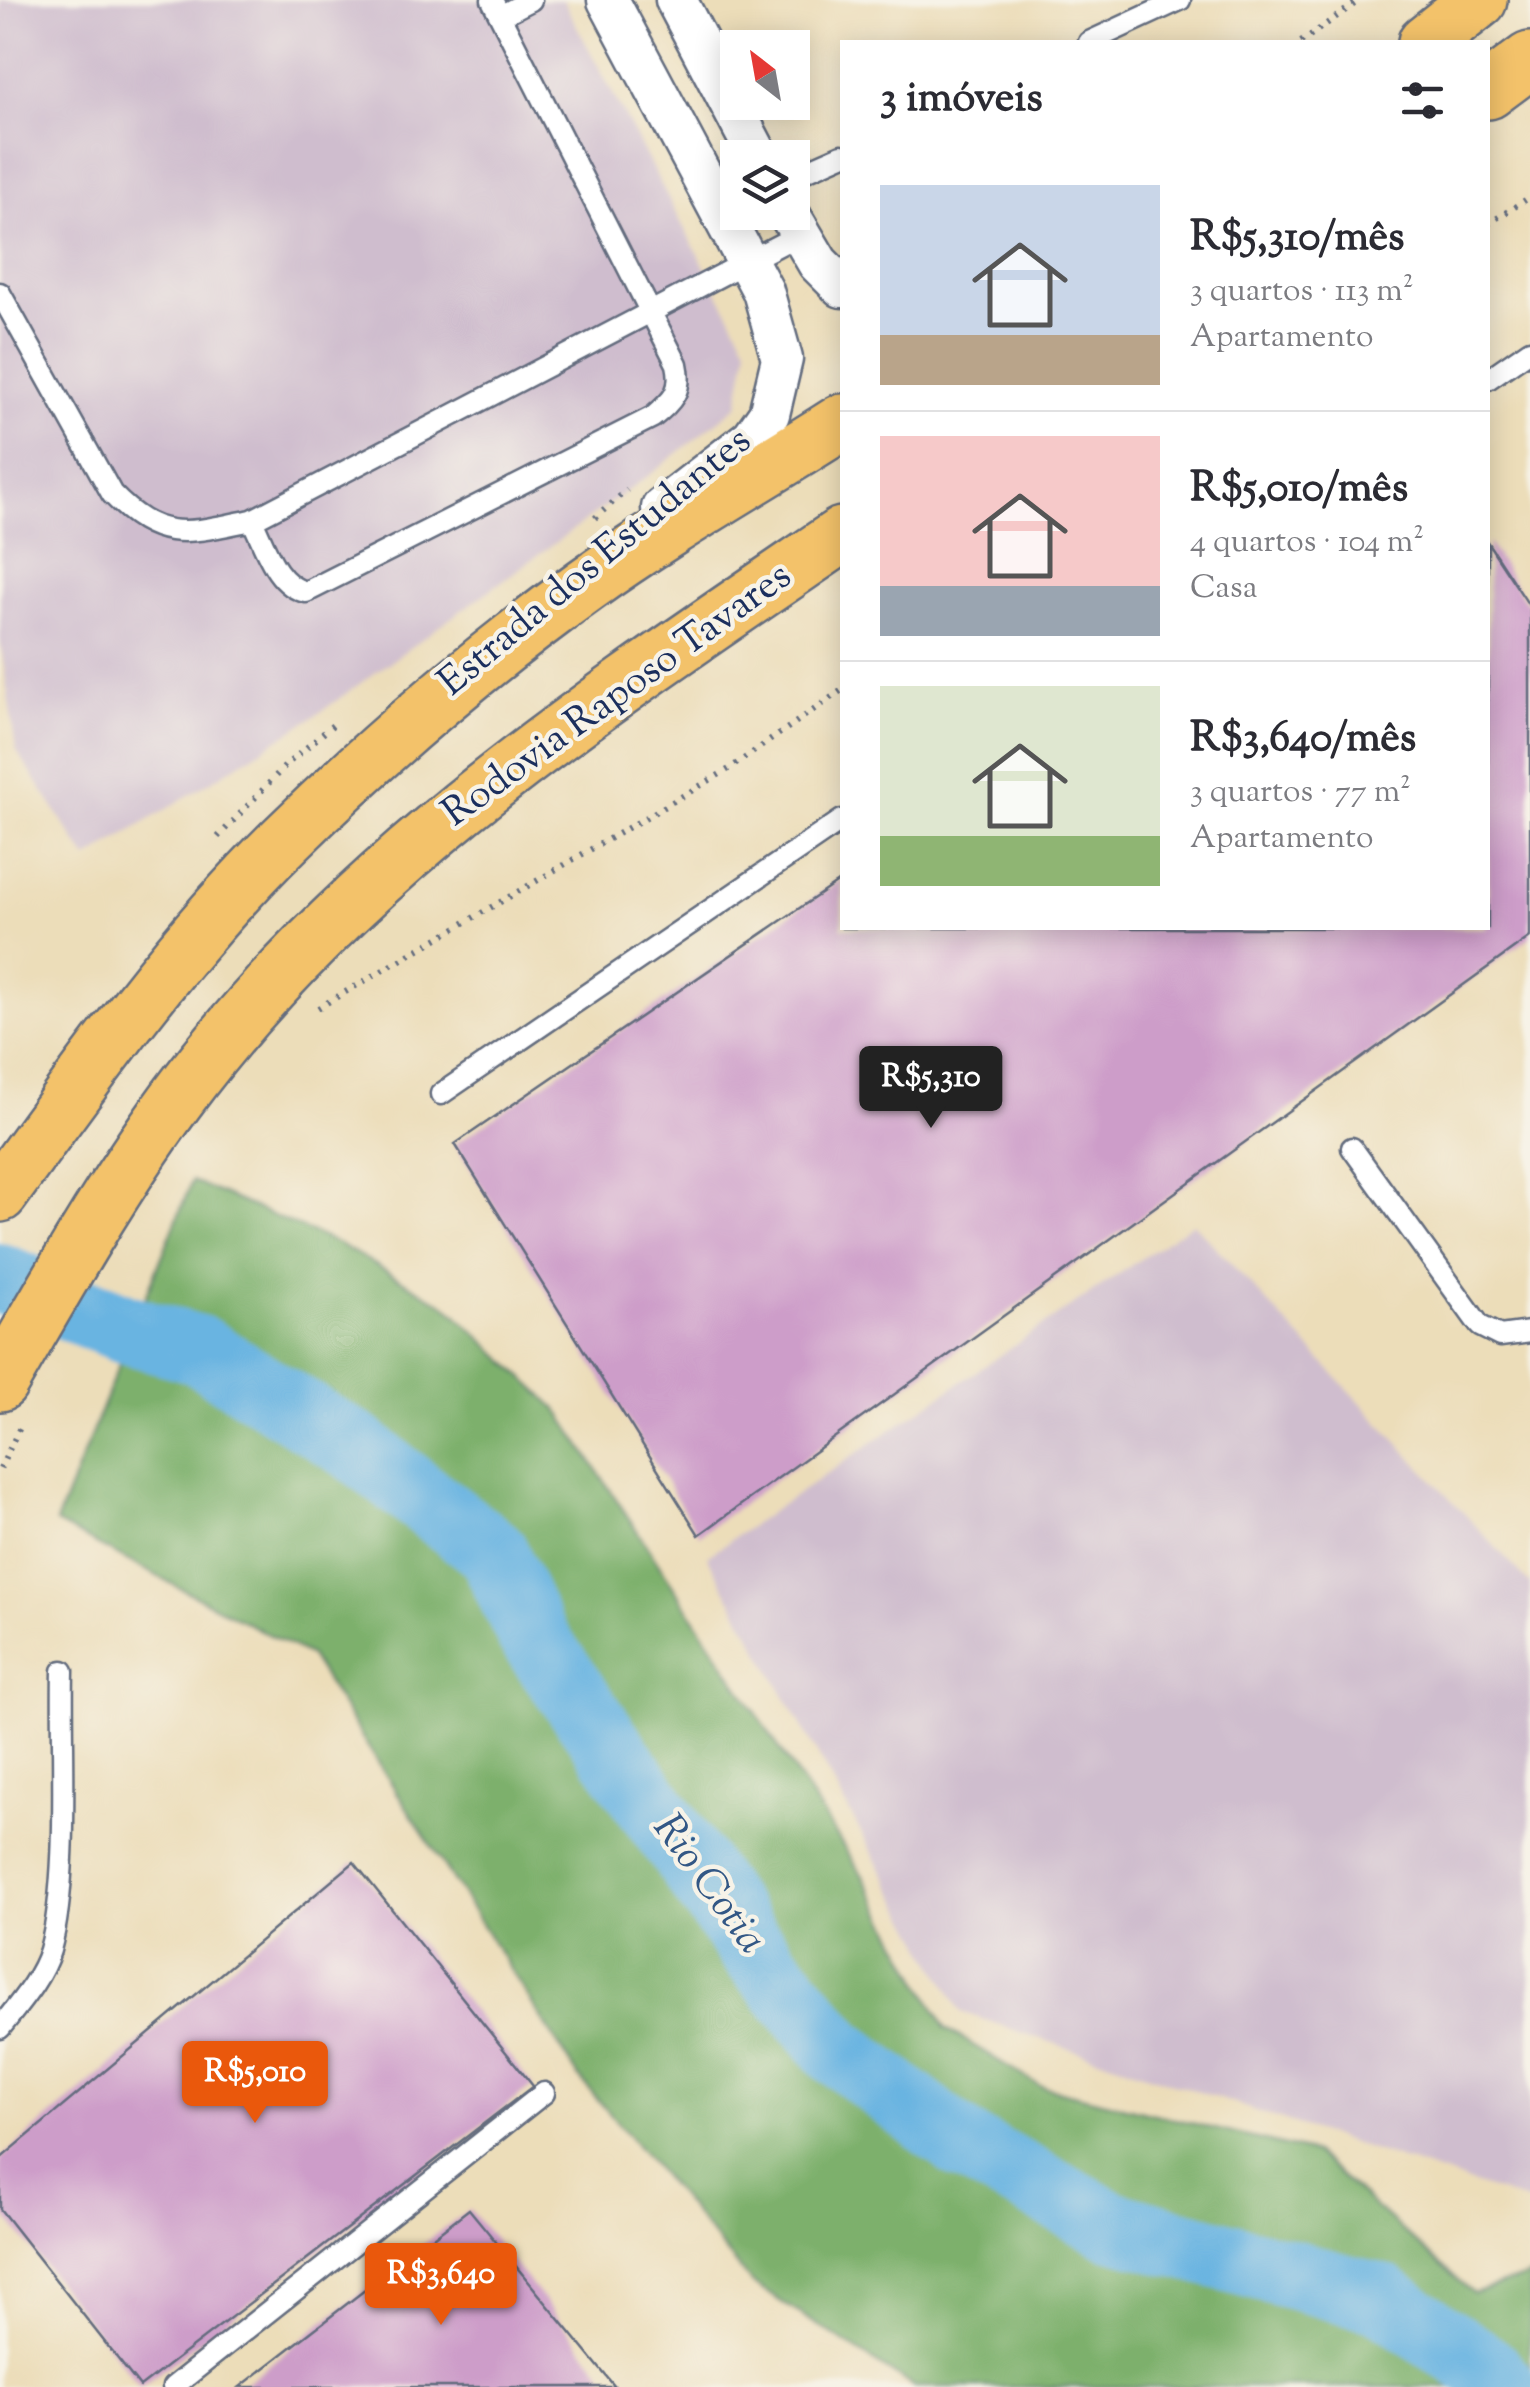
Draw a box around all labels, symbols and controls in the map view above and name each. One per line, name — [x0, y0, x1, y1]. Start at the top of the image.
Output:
north arrow — [720, 30, 810, 120]
map controls — [720, 30, 810, 230]
text: 3 imóveis — [880, 70, 1043, 130]
icon: filters — [1395, 73, 1450, 128]
button: layers — [720, 140, 810, 230]
text: R$5,310/mês — [1190, 209, 1405, 269]
icon: home — [960, 225, 1080, 345]
text: 3 quartos · 113 m² — [1190, 269, 1414, 315]
text: Apartamento — [1190, 315, 1374, 361]
street label: Estrada dos Estudantes — [427, 415, 765, 711]
text: R$5,010/mês — [1190, 460, 1408, 520]
icon: home — [960, 476, 1080, 596]
text: 4 quartos · 104 m² — [1190, 520, 1424, 566]
street label: Rodovia Raposo Tavares — [432, 550, 804, 842]
text: Casa — [1190, 566, 1257, 612]
text: R$3,640/mês — [1190, 710, 1416, 770]
icon: home — [960, 726, 1080, 846]
text: 3 quartos · 77 m² — [1190, 770, 1411, 816]
text: Apartamento — [1190, 816, 1374, 862]
pin: R$5,310 — [839, 1046, 1023, 1131]
text: R$5,310 — [881, 1055, 981, 1101]
water label: Rio Cotia — [637, 1803, 779, 1967]
pin: R$5,010 — [163, 2041, 347, 2126]
text: R$5,010 — [204, 2050, 306, 2096]
pin: R$3,640 — [349, 2243, 533, 2328]
text: R$3,640 — [387, 2252, 495, 2298]

